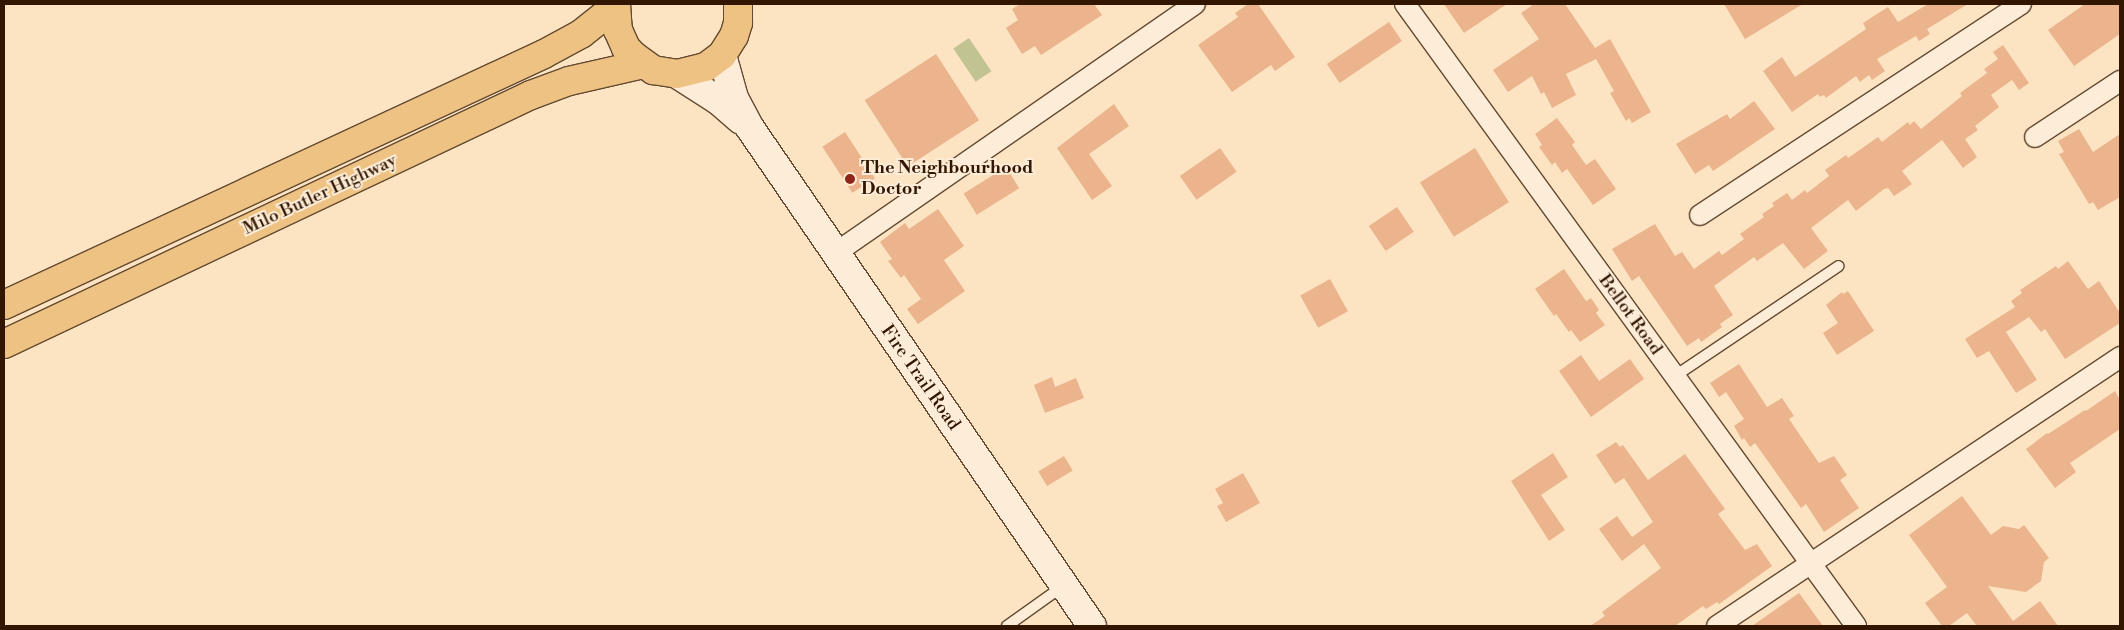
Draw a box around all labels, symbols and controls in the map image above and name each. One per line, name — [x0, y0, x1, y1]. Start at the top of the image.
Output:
street label: Milo Butler Highway — [240, 150, 400, 240]
place label: The Neighbourhood Doctor — [861, 158, 1033, 200]
marker: The Neighbourhood Doctor — [843, 172, 857, 186]
street label: Bellot Road — [1594, 271, 1666, 359]
street label: Fire Trail Road — [876, 321, 964, 435]

